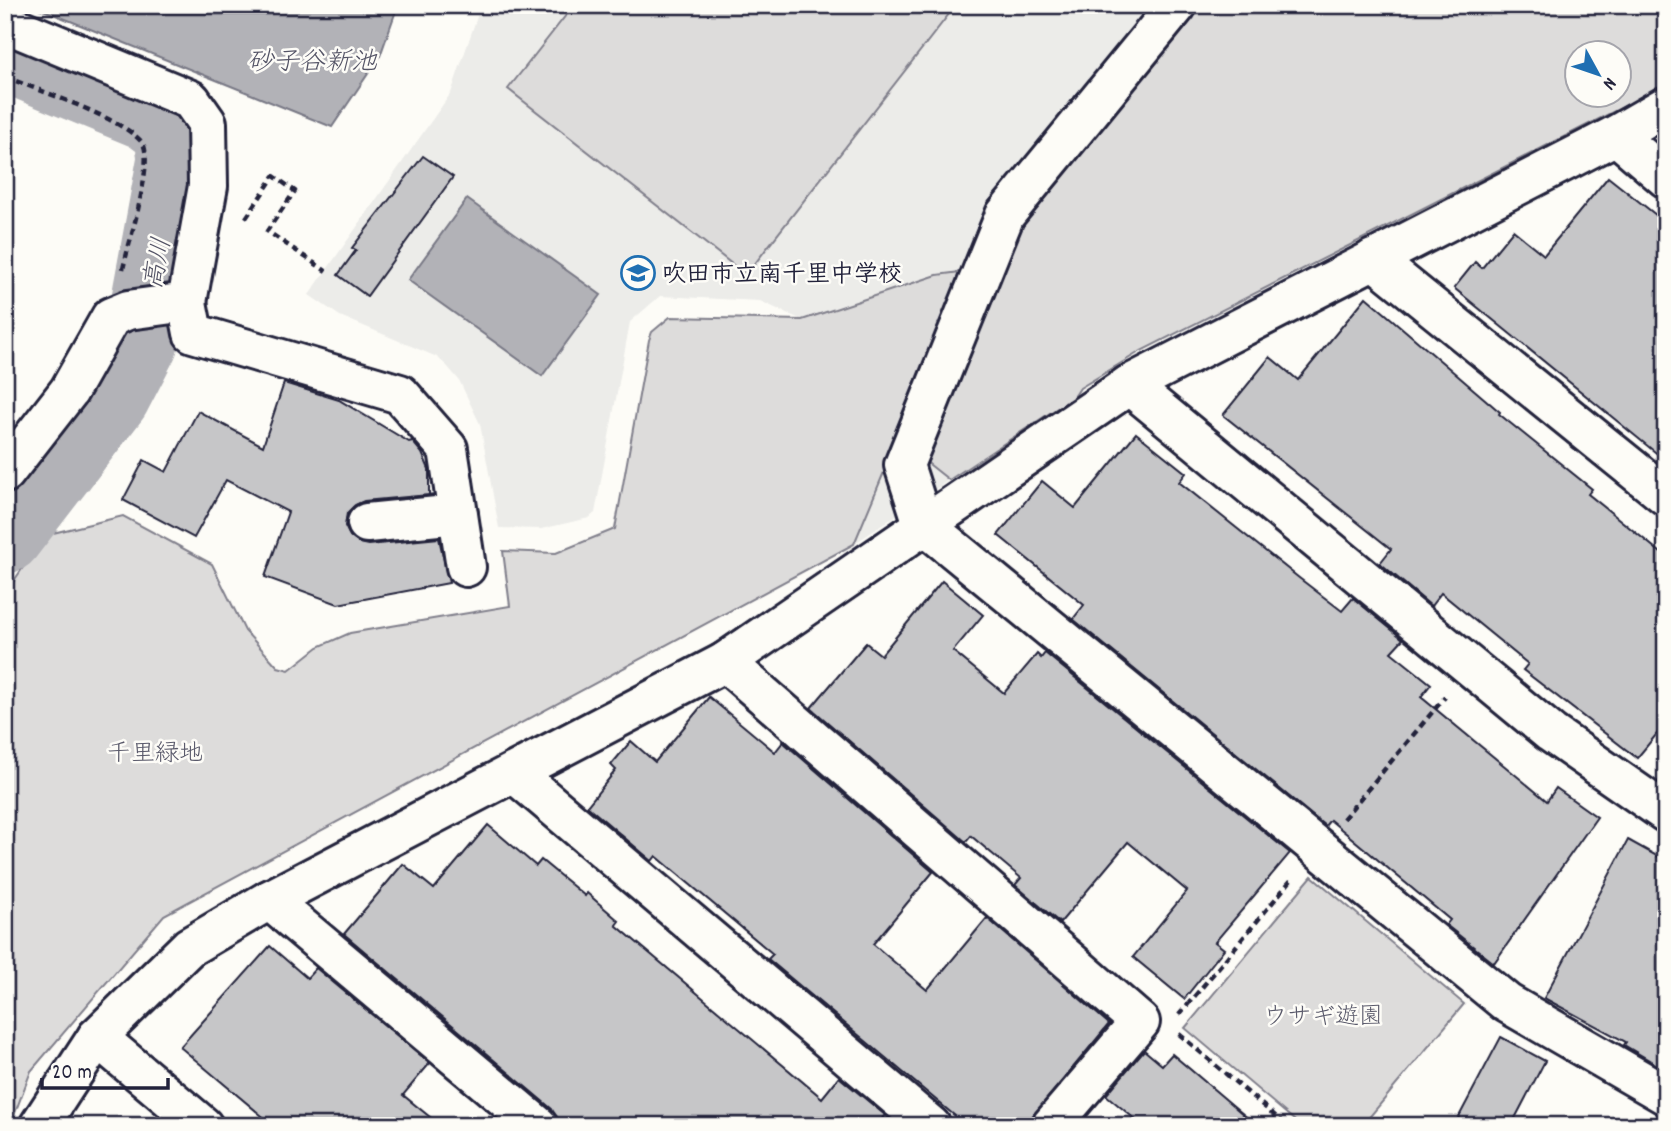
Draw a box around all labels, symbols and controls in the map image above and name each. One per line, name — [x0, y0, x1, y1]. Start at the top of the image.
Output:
north arrow — [1562, 38, 1632, 108]
water label: 砂子谷新池 — [247, 45, 378, 82]
text: N — [1595, 70, 1622, 95]
water label: 高川 — [136, 235, 183, 293]
school or university icon: 吹田市立南千里中学校 — [619, 254, 657, 292]
place label: 吹田市立南千里中学校 — [662, 259, 902, 293]
park label: 千里緑地 — [107, 738, 203, 772]
park label: ウサギ遊園 — [1263, 1001, 1383, 1035]
scale bar — [42, 1047, 168, 1091]
text: 20 m — [52, 1059, 92, 1089]

